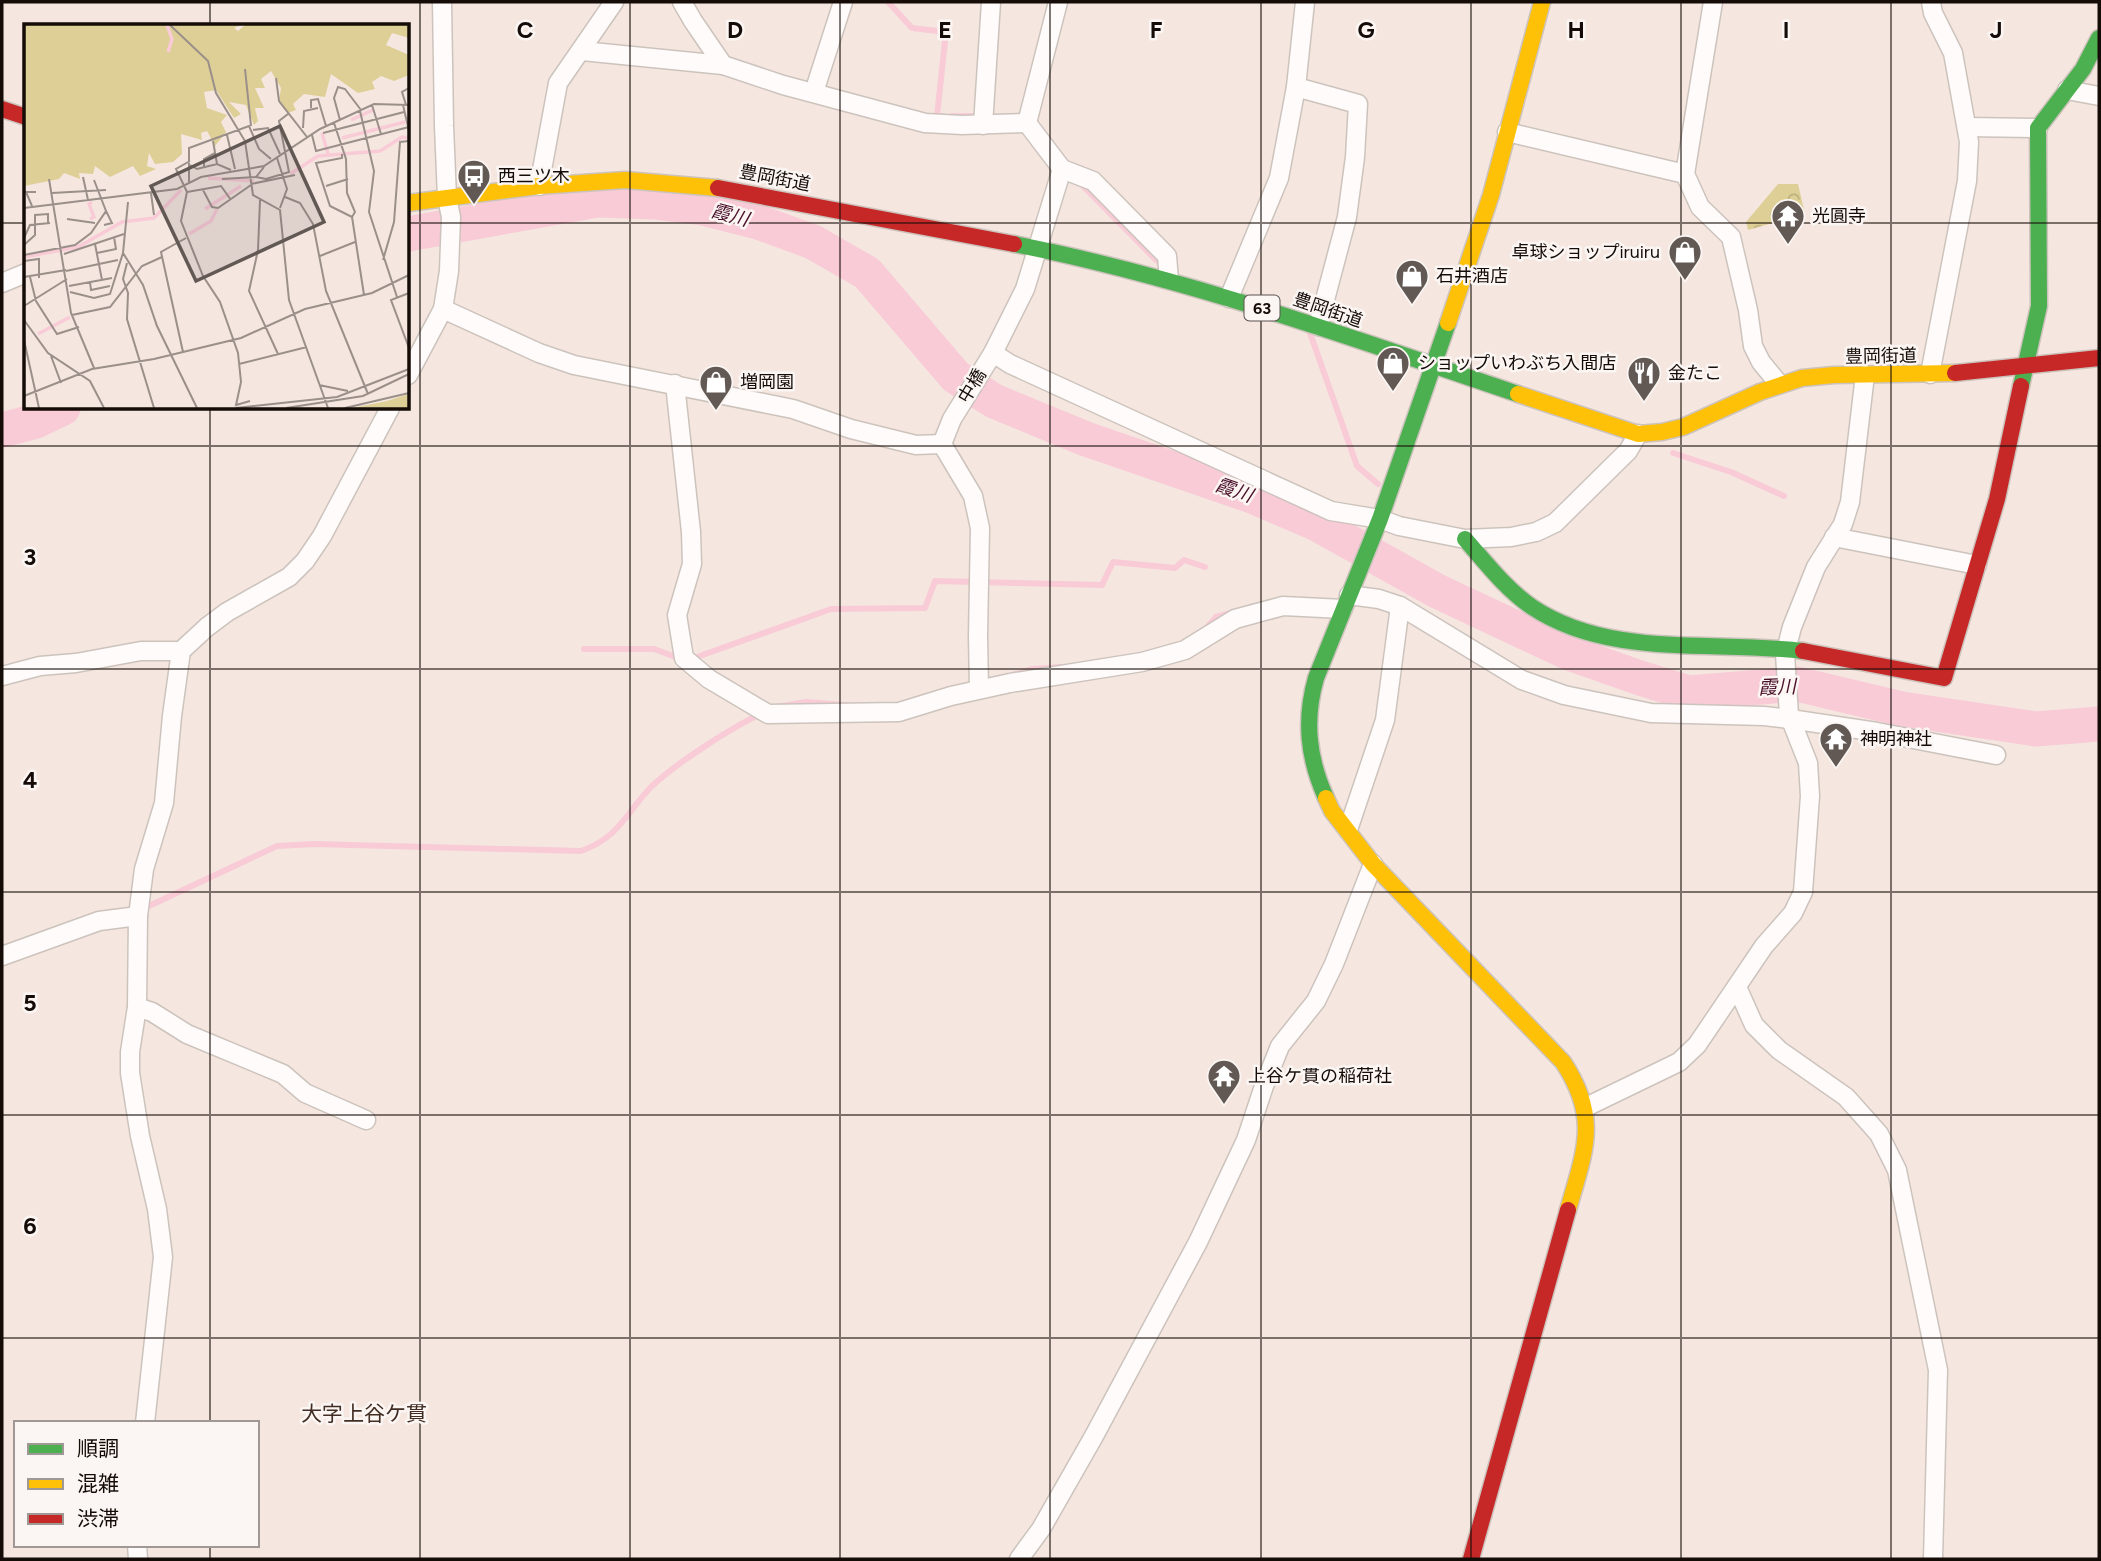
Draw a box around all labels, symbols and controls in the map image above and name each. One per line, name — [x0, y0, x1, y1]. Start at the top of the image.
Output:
text: C — [517, 16, 534, 44]
text: D — [727, 16, 743, 44]
text: E — [938, 16, 952, 44]
text: F — [1150, 16, 1163, 44]
text: G — [1357, 16, 1375, 44]
text: H — [1567, 16, 1585, 44]
text: I — [1783, 16, 1789, 44]
text: J — [1990, 16, 2002, 44]
inset map — [24, 24, 410, 410]
bus stop icon: 西三ツ木 — [455, 157, 493, 206]
street label: 豊岡街道 — [738, 160, 812, 196]
place label: 西三ツ木 — [498, 165, 570, 187]
temple icon: 光圓寺 — [1769, 197, 1807, 246]
water label: 霞川 — [709, 199, 753, 232]
place label: 光圓寺 — [1812, 205, 1866, 227]
shop icon: 卓球ショップiruiru — [1666, 233, 1704, 282]
place label: 卓球ショップiruiru — [1511, 241, 1660, 263]
shop icon: 石井酒店 — [1393, 257, 1431, 306]
place label: 石井酒店 — [1436, 265, 1508, 287]
street label: 豊岡街道 — [1290, 288, 1366, 332]
road number: 63 — [1244, 296, 1280, 320]
shop icon: ショップいわぶち入間店 — [1374, 344, 1412, 393]
street label: 豊岡街道 — [1845, 344, 1917, 368]
place label: ショップいわぶち入間店 — [1418, 352, 1616, 374]
restaurant icon: 金たこ — [1625, 354, 1663, 403]
place label: 金たこ — [1668, 362, 1722, 384]
shop icon: 増岡園 — [697, 363, 735, 412]
street label: 中橋 — [953, 365, 991, 407]
place label: 増岡園 — [740, 371, 794, 393]
water label: 霞川 — [1212, 473, 1258, 508]
text: 3 — [24, 543, 36, 571]
water label: 霞川 — [1758, 675, 1798, 699]
temple icon: 神明神社 — [1817, 720, 1855, 769]
place label: 神明神社 — [1860, 728, 1932, 750]
text: 4 — [23, 766, 37, 794]
text: 5 — [23, 989, 37, 1017]
temple icon: 上谷ケ貫の稲荷社 — [1205, 1057, 1243, 1106]
place label: 上谷ケ貫の稲荷社 — [1248, 1065, 1392, 1087]
text: 6 — [23, 1212, 37, 1240]
district label: 大字上谷ケ貫 — [301, 1401, 427, 1426]
legend — [14, 1421, 259, 1547]
text: 順調 — [77, 1436, 119, 1461]
text: 混雑 — [77, 1471, 119, 1496]
text: 渋滞 — [77, 1506, 119, 1531]

